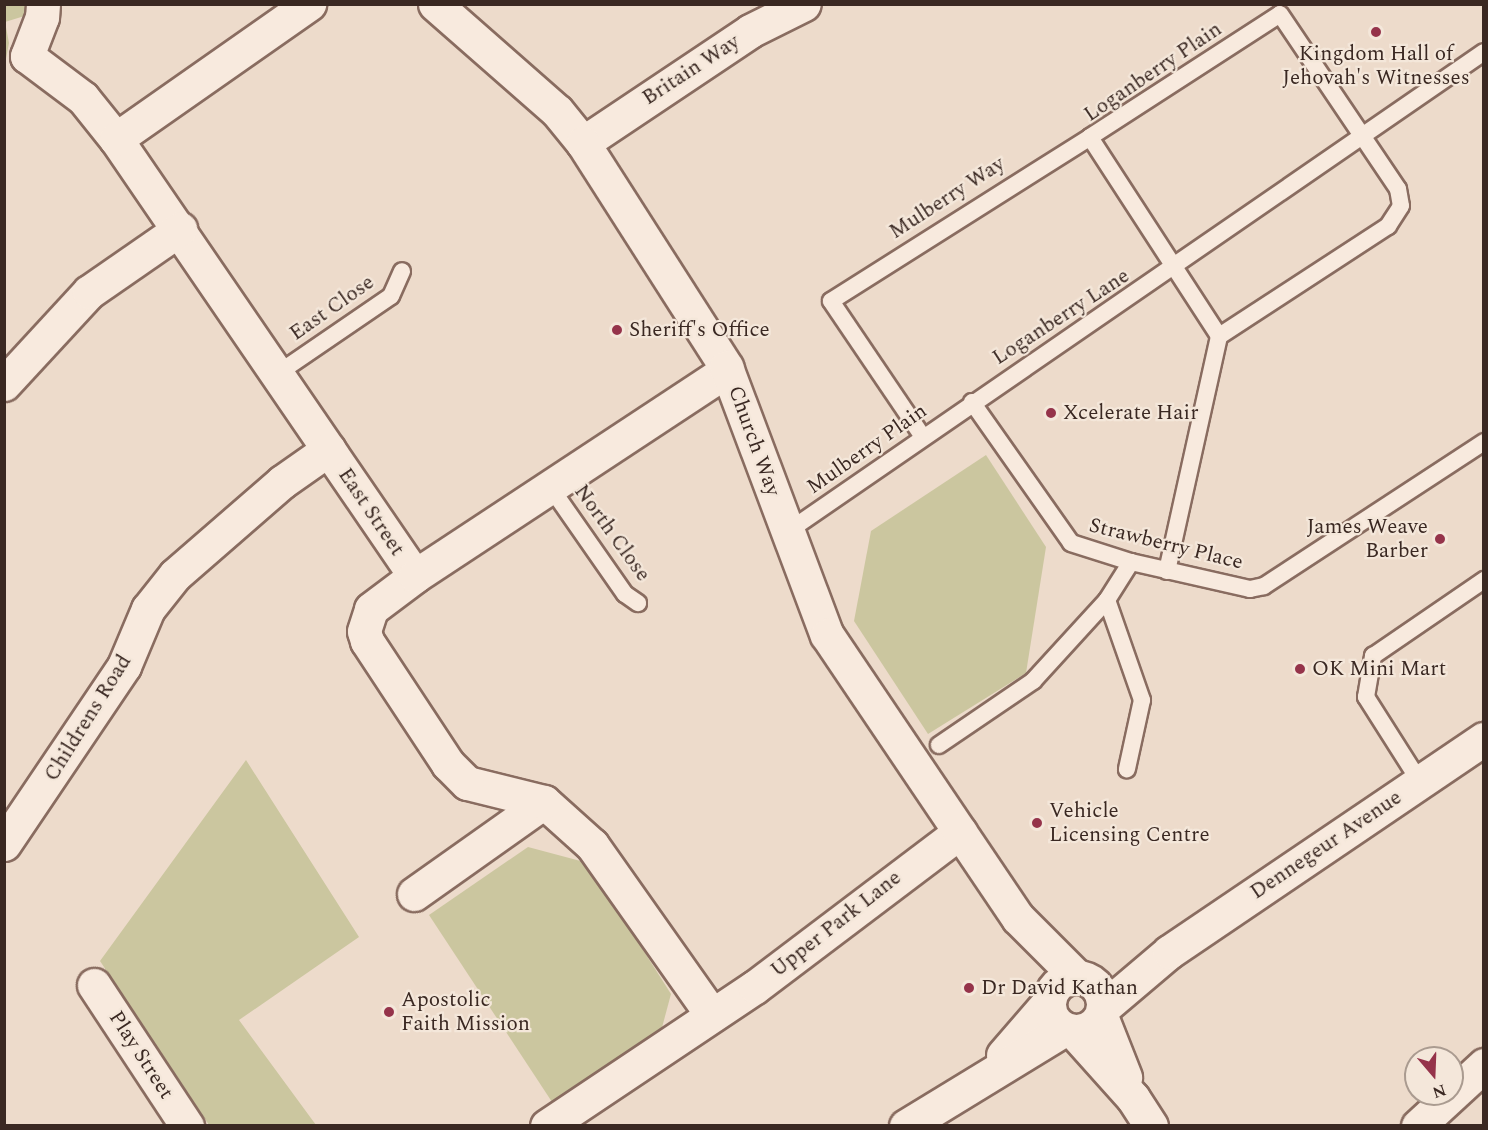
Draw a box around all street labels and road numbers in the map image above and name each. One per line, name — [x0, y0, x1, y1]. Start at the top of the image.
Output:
street label: Loganberry Plain — [1079, 17, 1227, 127]
street label: Britain Way — [638, 29, 744, 111]
street label: Mulberry Way — [885, 151, 1009, 245]
street label: Loganberry Lane — [988, 263, 1134, 371]
street label: East Close — [285, 270, 379, 346]
street label: Church Way — [722, 382, 786, 500]
street label: Mulberry Plain — [802, 398, 932, 500]
street label: East Street — [332, 463, 410, 561]
street label: North Close — [568, 480, 656, 586]
street label: Strawberry Place — [1086, 513, 1246, 575]
street label: Childrens Road — [39, 650, 137, 786]
street label: Dennegeur Avenue — [1246, 785, 1406, 905]
street label: Upper Park Lane — [766, 865, 906, 983]
street label: Play Street — [103, 1006, 179, 1104]

